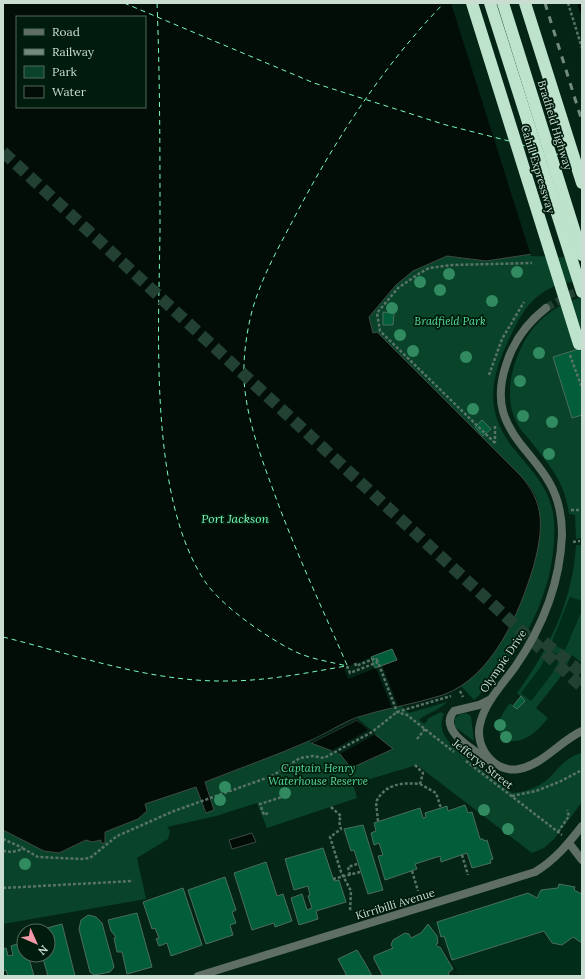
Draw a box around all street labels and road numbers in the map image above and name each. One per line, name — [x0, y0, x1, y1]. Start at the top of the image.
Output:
street label: Bradfield Highway — [535, 78, 575, 172]
street label: Cahill Expressway — [518, 123, 558, 215]
street label: Olympic Drive — [477, 627, 529, 695]
street label: Jefferys Street — [449, 735, 517, 793]
street label: Kirribilli Avenue — [354, 885, 436, 923]

